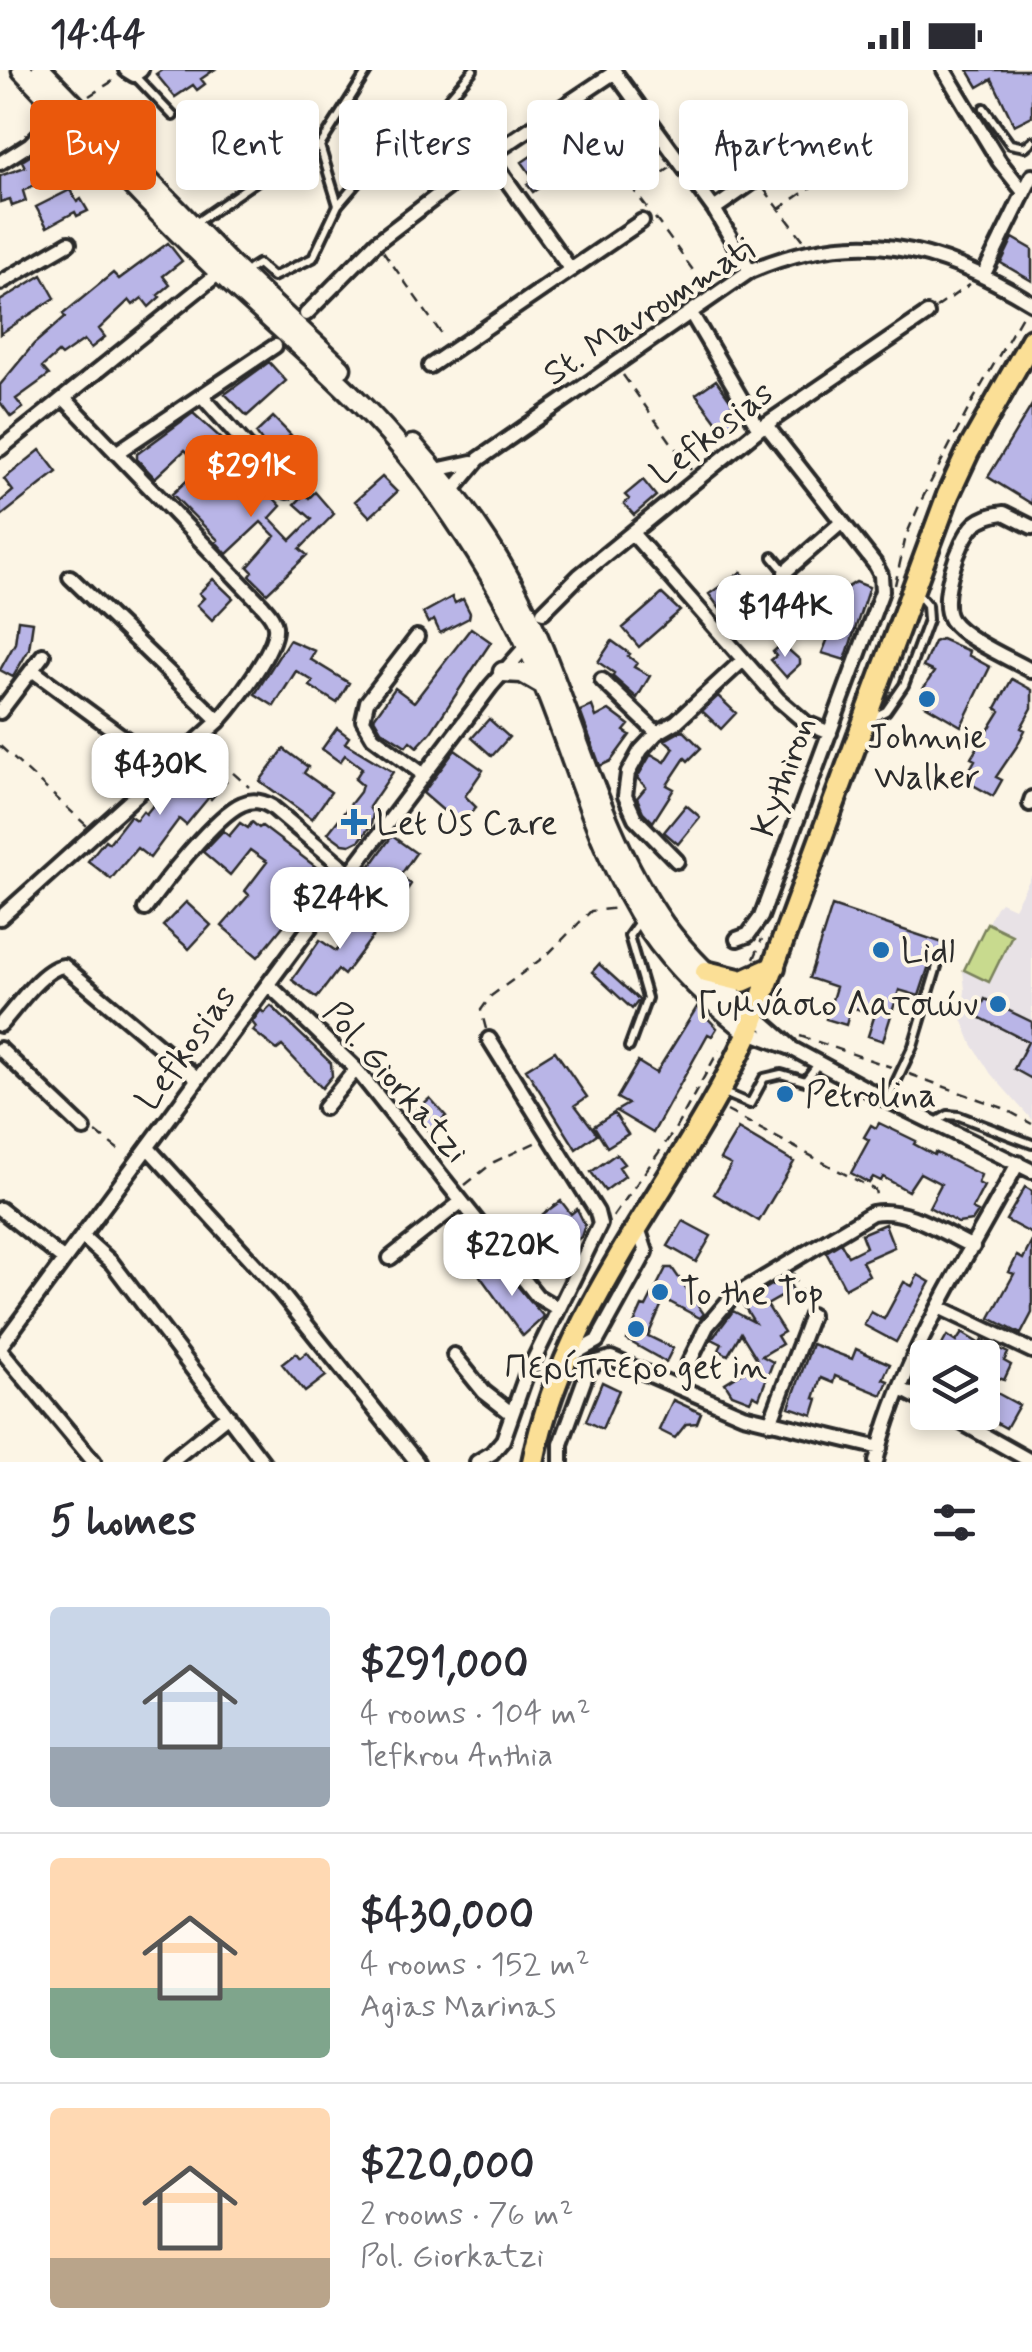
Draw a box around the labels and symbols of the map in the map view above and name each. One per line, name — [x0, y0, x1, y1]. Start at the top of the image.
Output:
street label: St. Mavrommati — [535, 226, 763, 397]
street label: Lefkosias — [641, 371, 783, 496]
pin: $291K — [181, 435, 321, 520]
pin: $144K — [715, 575, 855, 660]
marker: Johnnie Walker — [916, 688, 938, 710]
street label: Kythiron — [741, 710, 827, 844]
place label: Johnnie Walker — [867, 715, 987, 801]
pin: $430K — [90, 733, 230, 818]
place label: Let Us Care — [376, 801, 558, 847]
marker: Let Us Care — [341, 809, 367, 835]
pin: $244K — [270, 867, 410, 952]
place label: Lidl — [901, 929, 955, 975]
marker: Lidl — [870, 939, 892, 961]
street label: Lefkosias — [126, 976, 248, 1120]
place label: Γυμνάσιο Λατσιών — [697, 983, 978, 1029]
street label: Pol. Giorkatzi — [312, 991, 479, 1173]
marker: Γυμνάσιο Λατσιών — [987, 993, 1009, 1015]
place label: Petrolina — [805, 1073, 936, 1119]
marker: Petrolina — [774, 1083, 796, 1105]
pin: $220K — [442, 1214, 582, 1299]
place label: To the Top — [680, 1271, 823, 1317]
marker: To the Top — [649, 1281, 671, 1303]
marker: Περίπτερο get in — [625, 1318, 647, 1340]
place label: Περίπτερο get in — [505, 1345, 767, 1391]

